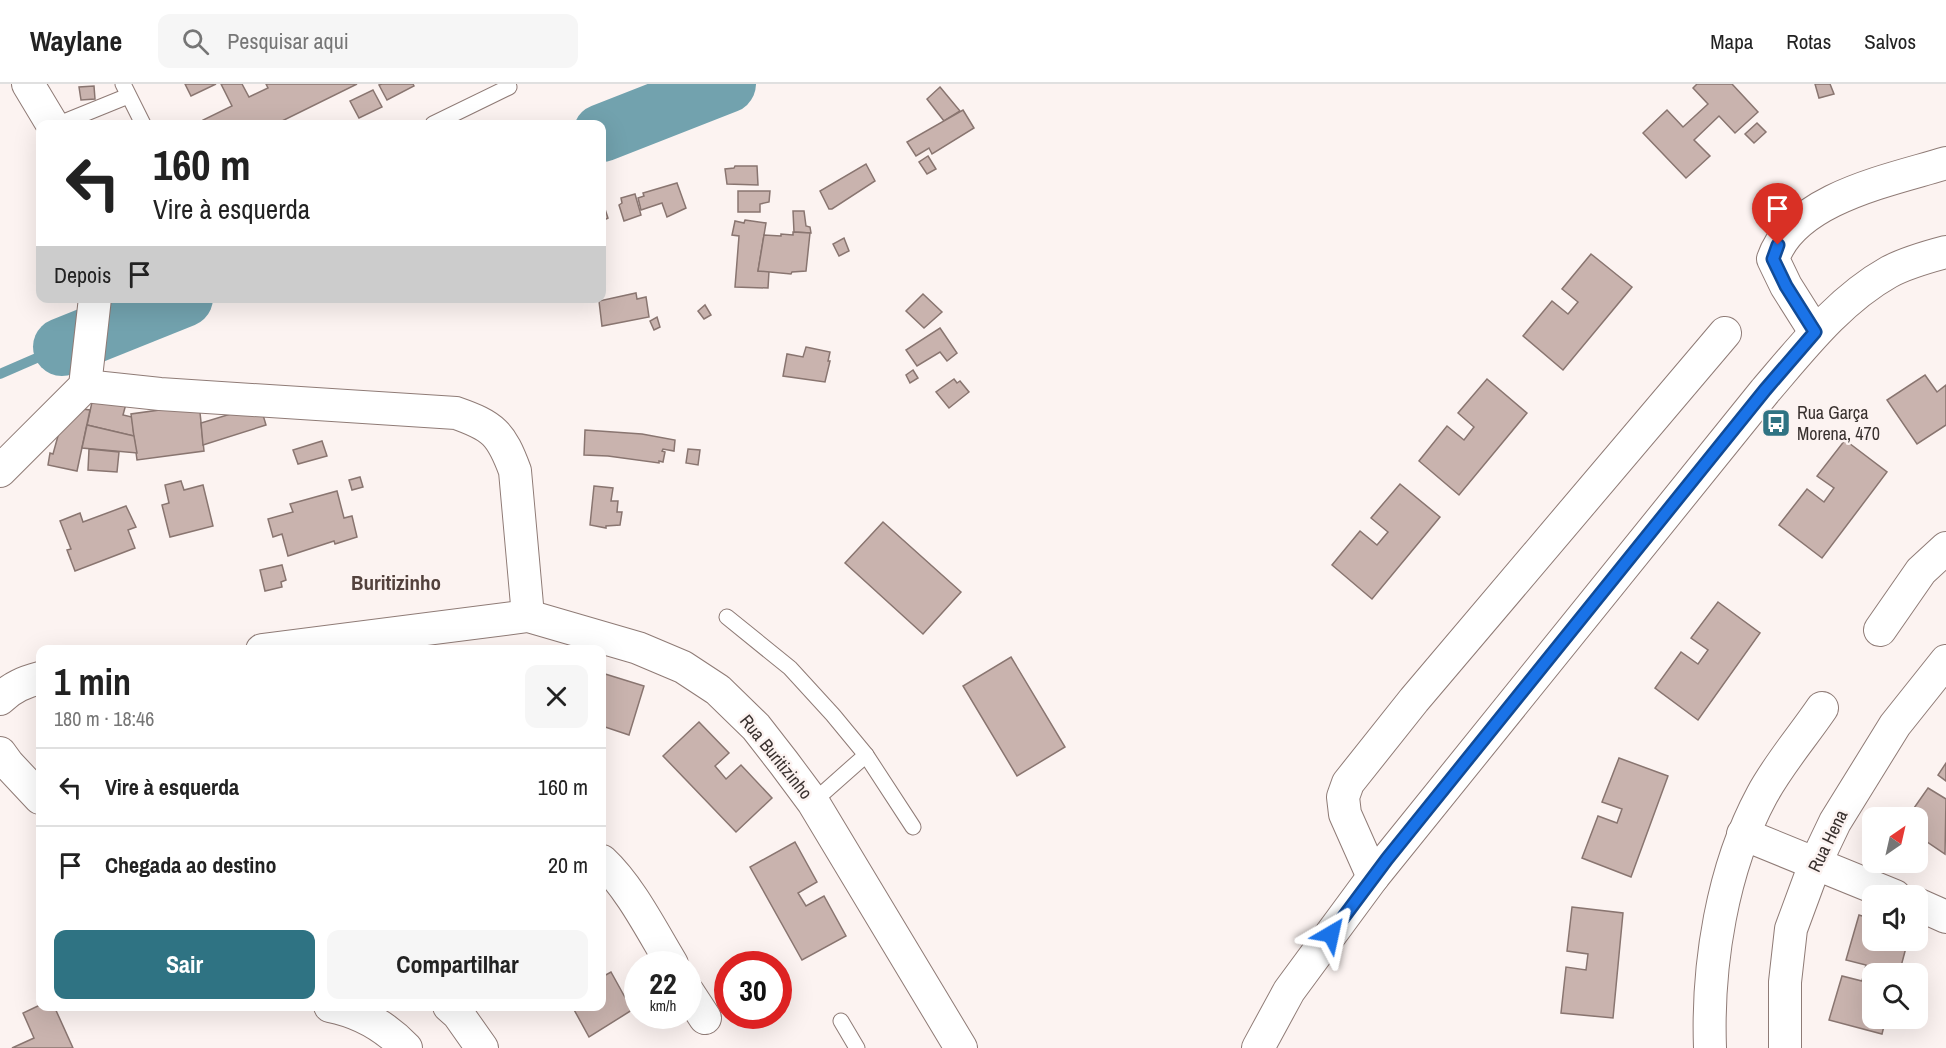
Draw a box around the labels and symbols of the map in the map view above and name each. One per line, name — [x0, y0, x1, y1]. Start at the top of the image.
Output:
pin — [1752, 183, 1803, 245]
place label: Rua Garça Morena, 470 — [1797, 400, 1880, 446]
bus stop icon: Rua Garça Morena, 470 — [1760, 407, 1792, 439]
district label: Buritizinho — [351, 568, 441, 597]
street label: Rua Buritizinho — [734, 709, 818, 804]
street label: Rua Hena — [1802, 805, 1853, 876]
north arrow — [1862, 807, 1928, 873]
position arrow — [1299, 902, 1363, 966]
speed limit sign: 30 — [714, 951, 792, 1029]

